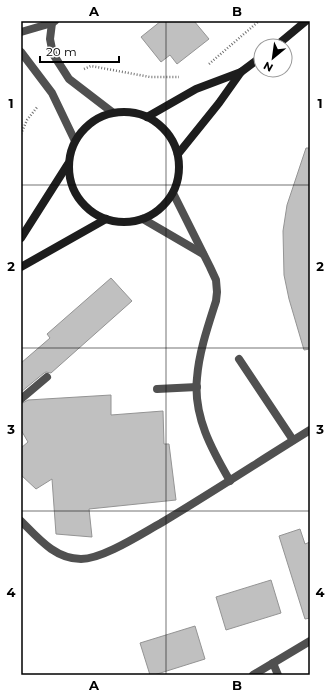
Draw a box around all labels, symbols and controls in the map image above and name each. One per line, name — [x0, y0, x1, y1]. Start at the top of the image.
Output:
text: A — [88, 3, 100, 19]
text: B — [232, 3, 242, 19]
scale bar — [40, 38, 119, 64]
north arrow — [253, 38, 293, 78]
text: 20 m — [46, 44, 77, 59]
text: N — [261, 58, 275, 75]
text: 1 — [8, 95, 14, 111]
text: 1 — [317, 95, 323, 111]
text: 2 — [7, 258, 15, 274]
text: 2 — [316, 258, 324, 274]
text: 3 — [6, 421, 15, 437]
text: 3 — [315, 421, 324, 437]
text: 4 — [7, 584, 16, 600]
text: 4 — [316, 584, 325, 600]
text: A — [88, 677, 100, 693]
text: B — [232, 677, 242, 693]

